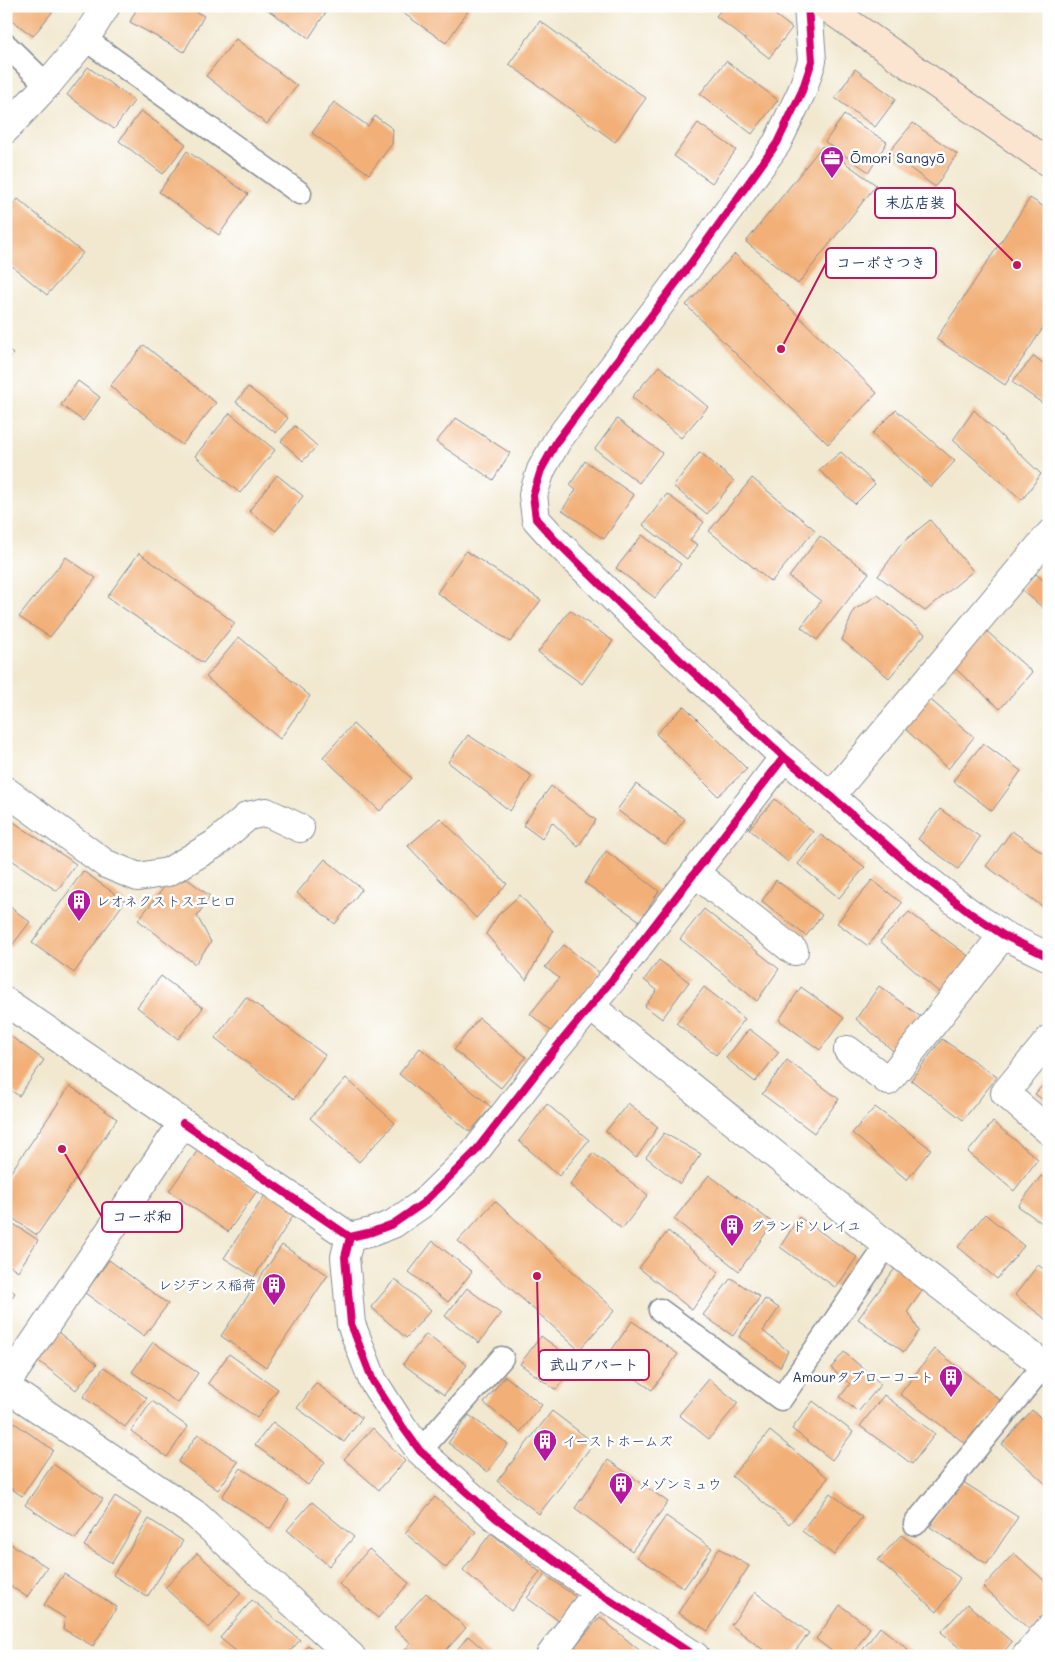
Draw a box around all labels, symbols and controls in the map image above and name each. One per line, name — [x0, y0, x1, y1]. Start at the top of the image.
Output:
office icon: Ōmori Sangyō — [819, 145, 845, 179]
place label: Ōmori Sangyō — [850, 148, 944, 167]
callout: 末広店装 — [875, 188, 955, 218]
text: 末広店装 — [885, 192, 945, 212]
callout: コーポさつき — [826, 248, 936, 278]
text: コーポさつき — [836, 252, 926, 272]
building icon: レオネクストスエヒロ — [66, 888, 92, 922]
place label: レオネクストスエヒロ — [96, 891, 237, 910]
callout: コーポ和 — [102, 1202, 182, 1232]
text: コーポ和 — [112, 1206, 172, 1226]
building icon: グランドソレイユ — [719, 1213, 745, 1247]
place label: グランドソレイユ — [750, 1216, 861, 1235]
building icon: レジデンス稲荷 — [261, 1272, 287, 1306]
place label: レジデンス稲荷 — [158, 1275, 256, 1294]
callout: 武山アパート — [539, 1350, 649, 1380]
text: 武山アパート — [549, 1354, 639, 1374]
building icon: Amourタプローコート — [938, 1364, 964, 1398]
place label: Amourタプローコート — [792, 1367, 934, 1386]
building icon: イーストホームズ — [532, 1428, 558, 1462]
place label: イーストホームズ — [562, 1431, 673, 1450]
building icon: メゾンミュウ — [608, 1471, 634, 1505]
place label: メゾンミュウ — [638, 1474, 722, 1493]

